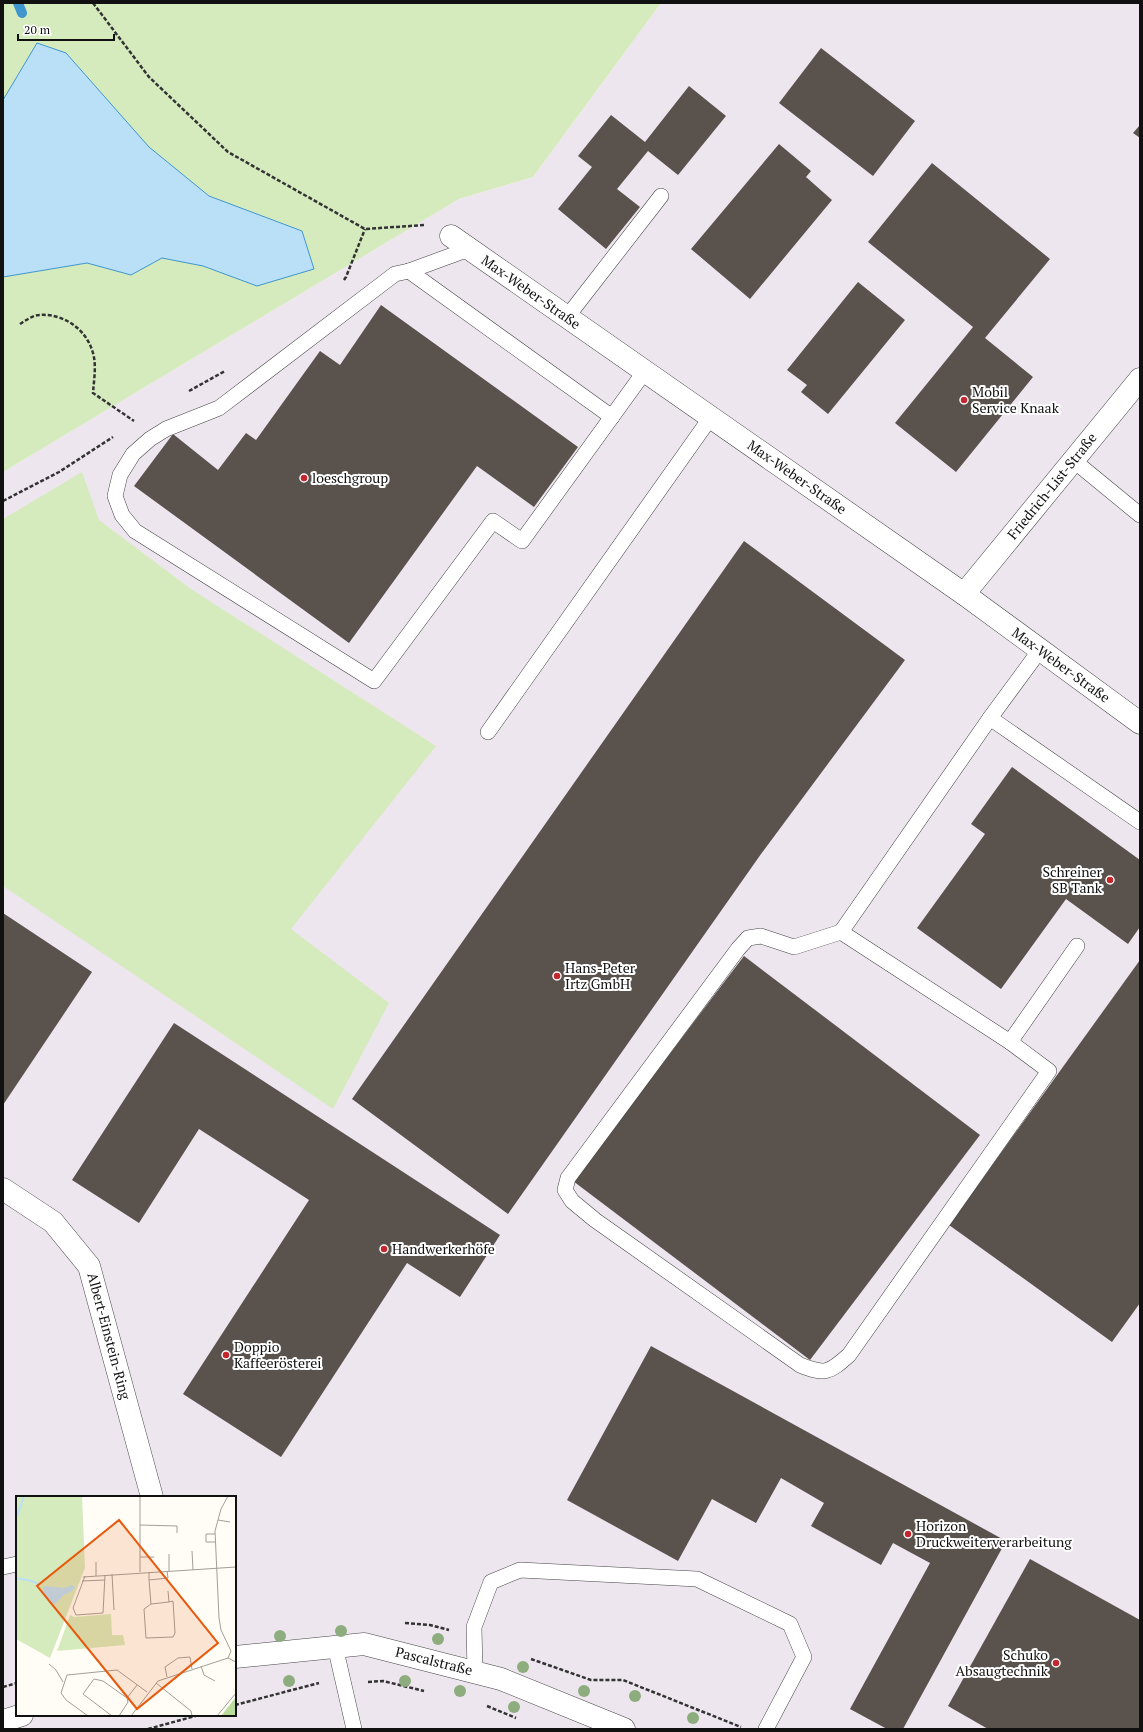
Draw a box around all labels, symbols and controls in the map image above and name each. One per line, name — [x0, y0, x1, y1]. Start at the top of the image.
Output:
scale bar — [18, 16, 114, 42]
text: 20 m — [24, 22, 51, 37]
street label: Max-Weber-Straße — [478, 250, 585, 333]
place label: Mobil Service Knaak — [972, 382, 1060, 417]
marker: Mobil Service Knaak — [959, 395, 969, 405]
street label: Friedrich-List-Straße — [1003, 428, 1101, 543]
street label: Max-Weber-Straße — [744, 435, 851, 518]
place label: loeschgroup — [312, 468, 388, 487]
marker: loeschgroup — [299, 473, 309, 483]
street label: Max-Weber-Straße — [1008, 622, 1114, 707]
place label: Schreiner SB Tank — [1042, 862, 1103, 897]
marker: Schreiner SB Tank — [1105, 875, 1115, 885]
place label: Hans-Peter Irtz GmbH — [565, 958, 636, 993]
marker: Hans-Peter Irtz GmbH — [552, 971, 562, 981]
place label: Handwerkerhöfe — [392, 1239, 495, 1258]
marker: Handwerkerhöfe — [379, 1244, 389, 1254]
street label: Albert-Einstein-Ring — [83, 1270, 136, 1402]
place label: Doppio Kaffeerösterei — [234, 1337, 322, 1372]
marker: Doppio Kaffeerösterei — [221, 1350, 231, 1360]
inset map — [16, 1496, 236, 1716]
place label: Horizon Druckweiterverarbeitung — [916, 1516, 1072, 1551]
marker: Horizon Druckweiterverarbeitung — [903, 1529, 913, 1539]
street label: Pascalstraße — [394, 1642, 475, 1679]
place label: Schuko Absaugtechnik — [956, 1645, 1049, 1680]
marker: Schuko Absaugtechnik — [1051, 1658, 1061, 1668]

